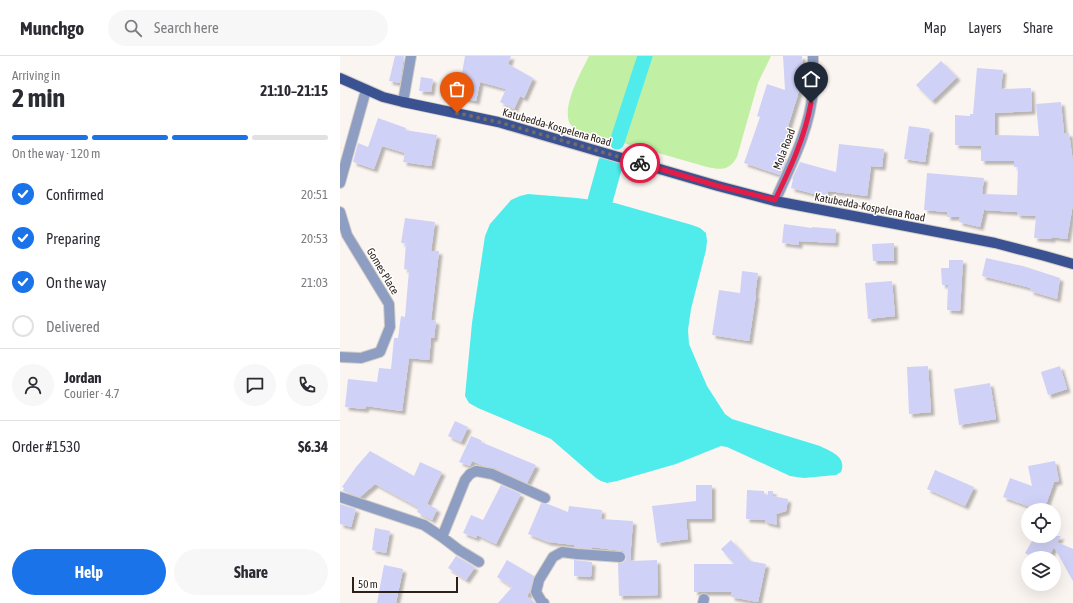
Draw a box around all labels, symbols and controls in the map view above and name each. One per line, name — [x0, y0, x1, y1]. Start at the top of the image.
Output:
search box — [108, 10, 388, 46]
text: Munchgo — [20, 17, 84, 39]
icon: search — [122, 17, 144, 39]
text: Search here — [154, 19, 219, 36]
text: Map — [924, 20, 946, 36]
text: Layers — [968, 20, 1001, 36]
text: Share — [1023, 20, 1053, 36]
pin — [794, 62, 828, 103]
text: Arriving in — [12, 68, 60, 83]
icon: home — [800, 68, 822, 90]
pin — [440, 72, 474, 113]
icon: bag — [446, 78, 468, 100]
text: 21:10–21:15 — [260, 82, 328, 99]
text: 2 min — [12, 83, 65, 113]
street label: Katubedda-Kospelena Road — [501, 106, 613, 148]
street label: Mola Road — [771, 127, 797, 171]
courier — [620, 143, 660, 183]
text: On the way · 120 m — [12, 146, 100, 161]
icon: bike — [629, 152, 651, 174]
icon: check — [12, 183, 34, 205]
text: Confirmed — [46, 186, 104, 203]
text: 20:51 — [301, 187, 328, 202]
street label: Katubedda-Kospelena Road — [814, 190, 926, 224]
icon: check — [12, 227, 34, 249]
text: Preparing — [46, 230, 100, 247]
text: 20:53 — [301, 231, 328, 246]
street label: Gomes Place — [365, 246, 401, 296]
icon: check — [12, 271, 34, 293]
text: On the way — [46, 274, 107, 291]
text: 21:03 — [301, 275, 328, 290]
text: Delivered — [46, 318, 100, 335]
button: person — [12, 364, 54, 406]
button: chat — [234, 364, 276, 406]
button: phone — [286, 364, 328, 406]
text: Jordan — [64, 369, 102, 386]
text: Courier · 4.7 — [64, 386, 120, 401]
text: Order #1530 — [12, 438, 80, 455]
text: $6.34 — [298, 438, 328, 455]
map controls — [1021, 503, 1061, 591]
button: locate — [1021, 503, 1061, 543]
button: Help — [12, 549, 166, 595]
button: Share — [174, 549, 328, 595]
button: layers — [1021, 551, 1061, 591]
scale bar — [352, 575, 458, 594]
text: 50 m — [358, 578, 378, 590]

